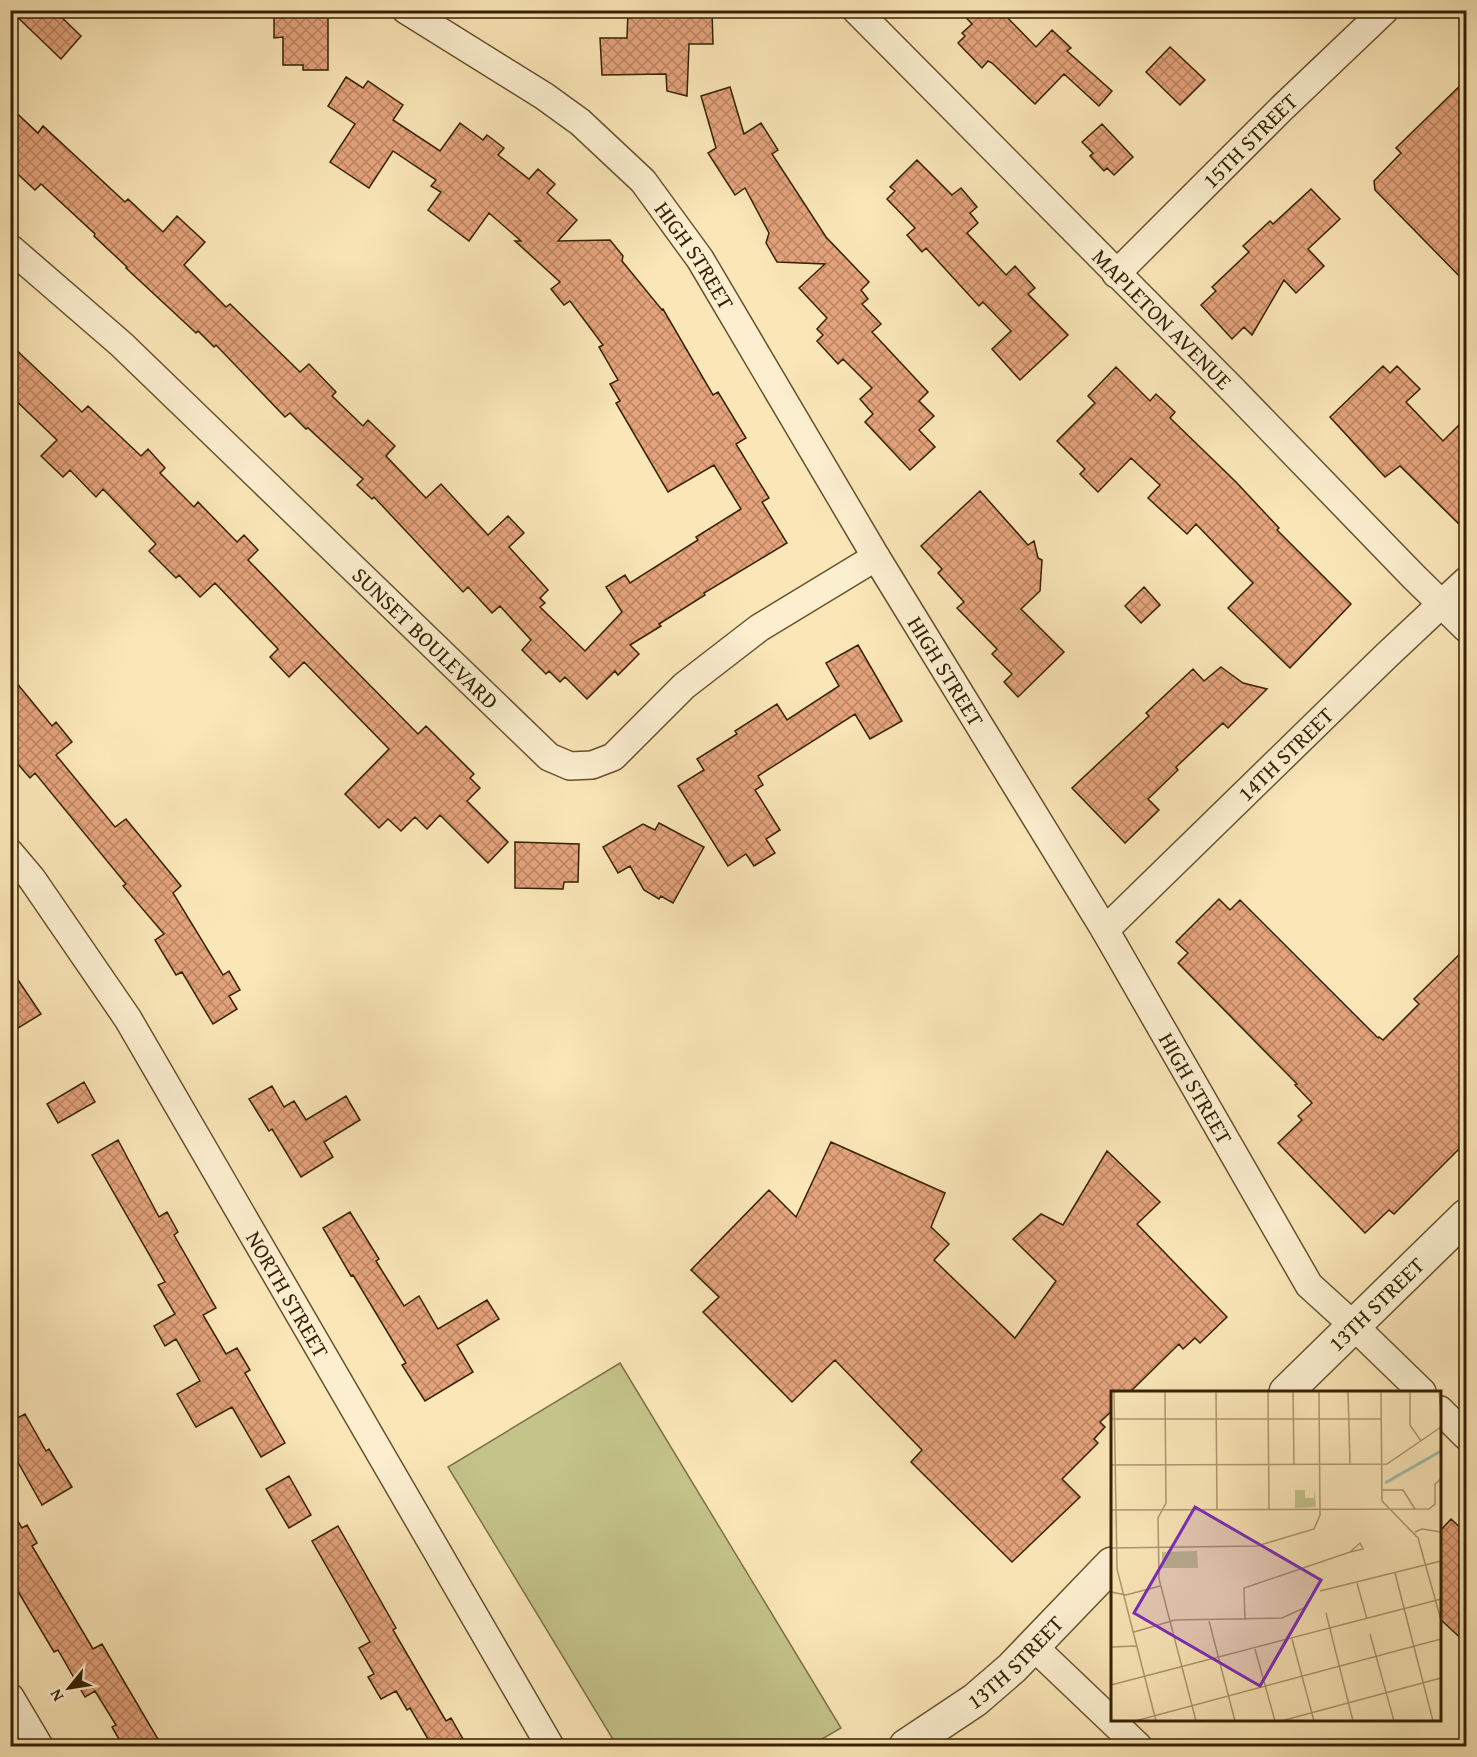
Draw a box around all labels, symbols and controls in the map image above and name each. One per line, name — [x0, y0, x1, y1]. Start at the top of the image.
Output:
street label: 15TH STREET — [1195, 85, 1305, 195]
street label: HIGH STREET — [647, 195, 742, 316]
street label: MAPLETON AVENUE — [1085, 241, 1240, 397]
street label: SUNSET BOULEVARD — [345, 560, 506, 716]
street label: HIGH STREET — [900, 610, 992, 732]
street label: 14TH STREET — [1230, 700, 1341, 809]
street label: HIGH STREET — [1151, 1026, 1241, 1150]
street label: NORTH STREET — [238, 1225, 337, 1364]
street label: 13TH STREET — [1321, 1249, 1431, 1358]
inset map — [1111, 1391, 1441, 1721]
street label: 13TH STREET — [961, 1608, 1071, 1717]
north arrow — [39, 1658, 99, 1718]
text: N — [43, 1685, 69, 1706]

